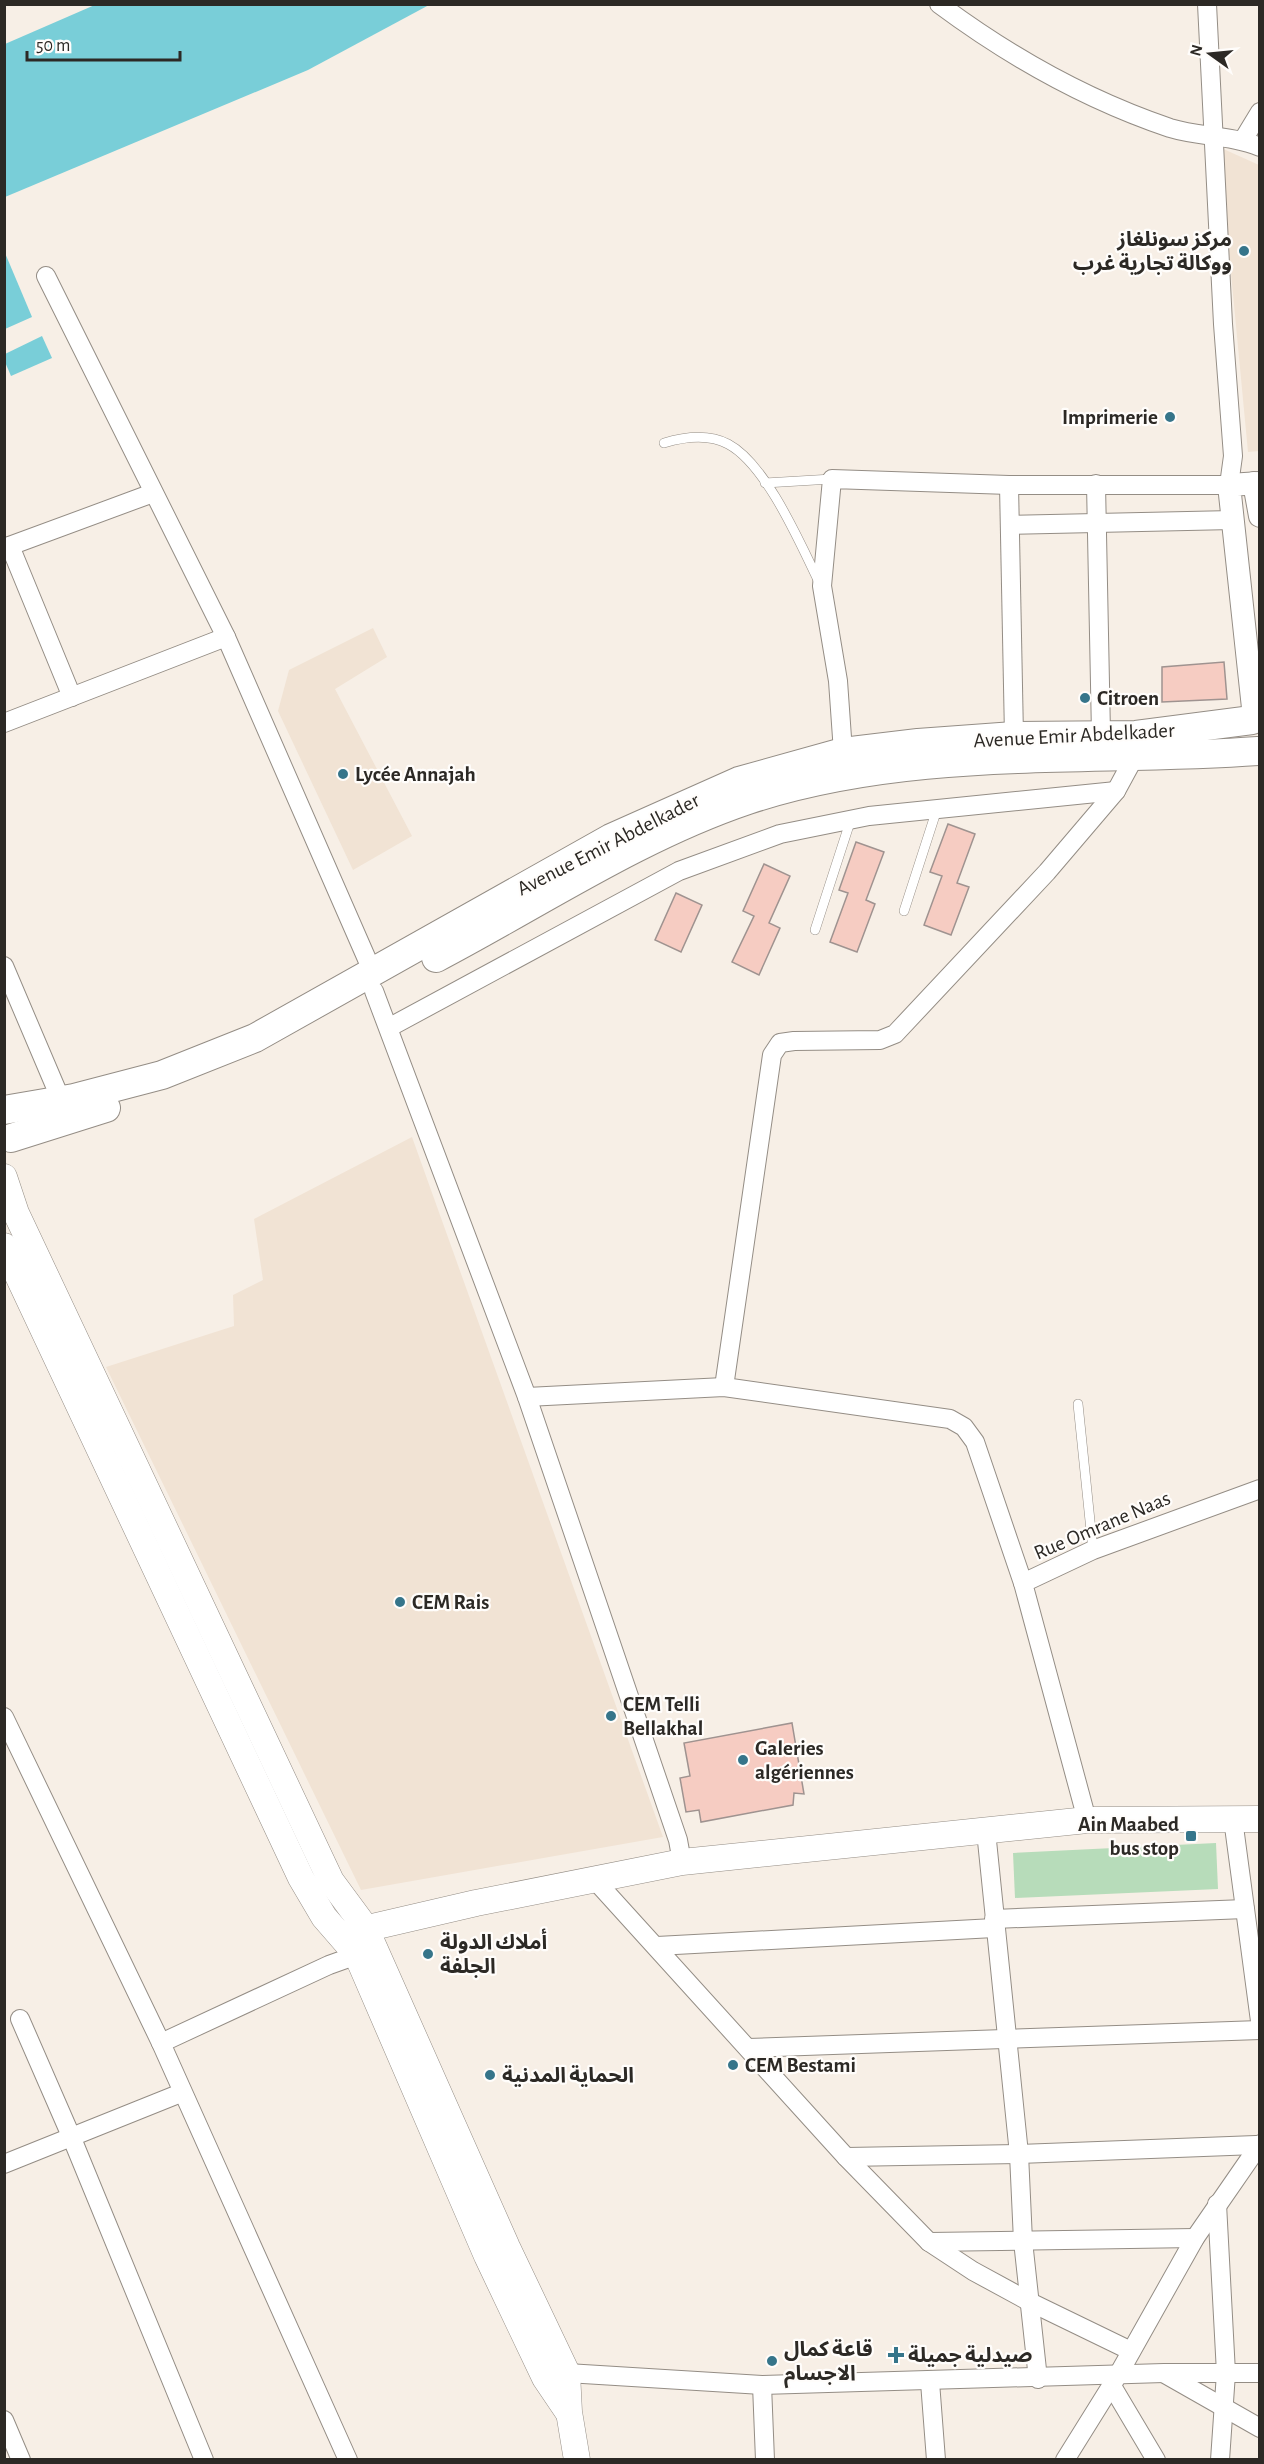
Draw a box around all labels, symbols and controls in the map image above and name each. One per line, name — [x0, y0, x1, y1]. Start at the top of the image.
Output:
scale bar — [27, 24, 180, 62]
north arrow — [1180, 24, 1240, 84]
text: 50 m — [36, 37, 70, 55]
text: N — [1187, 43, 1206, 58]
place label: مركز سونلغاز ووكالة تجارية غرب — [1073, 229, 1232, 275]
marker: مركز سونلغاز ووكالة تجارية غرب — [1237, 244, 1251, 258]
place label: Imprimerie — [1062, 407, 1158, 428]
marker: Imprimerie — [1163, 410, 1177, 424]
place label: Citroen — [1097, 688, 1159, 709]
marker: Citroen — [1078, 691, 1092, 705]
street label: Avenue Emir Abdelkader — [973, 720, 1175, 751]
place label: Lycée Annajah — [355, 764, 476, 785]
marker: Lycée Annajah — [336, 767, 350, 781]
street label: Avenue Emir Abdelkader — [514, 789, 703, 900]
street label: Rue Omrane Naas — [1031, 1487, 1174, 1564]
place label: CEM Rais — [412, 1592, 489, 1613]
marker: CEM Rais — [393, 1595, 407, 1609]
place label: CEM Telli Bellakhal — [623, 1694, 703, 1739]
marker: CEM Telli Bellakhal — [604, 1709, 618, 1723]
place label: Galeries algériennes — [755, 1738, 854, 1783]
marker: Galeries algériennes — [736, 1753, 750, 1767]
place label: Ain Maabed bus stop — [1078, 1814, 1179, 1859]
marker: Ain Maabed bus stop — [1184, 1829, 1198, 1843]
place label: أملاك الدولة الجلفة — [440, 1928, 547, 1978]
marker: أملاك الدولة الجلفة — [421, 1947, 435, 1961]
place label: CEM Bestami — [745, 2055, 856, 2076]
marker: CEM Bestami — [726, 2058, 740, 2072]
place label: الحماية المدنية — [502, 2065, 634, 2087]
marker: الحماية المدنية — [483, 2068, 497, 2082]
place label: قاعة كمال الاجسام — [784, 2339, 873, 2389]
place label: صيدلية جميلة — [908, 2345, 1033, 2367]
marker: صيدلية جميلة — [889, 2348, 903, 2362]
marker: قاعة كمال الاجسام — [765, 2354, 779, 2368]

